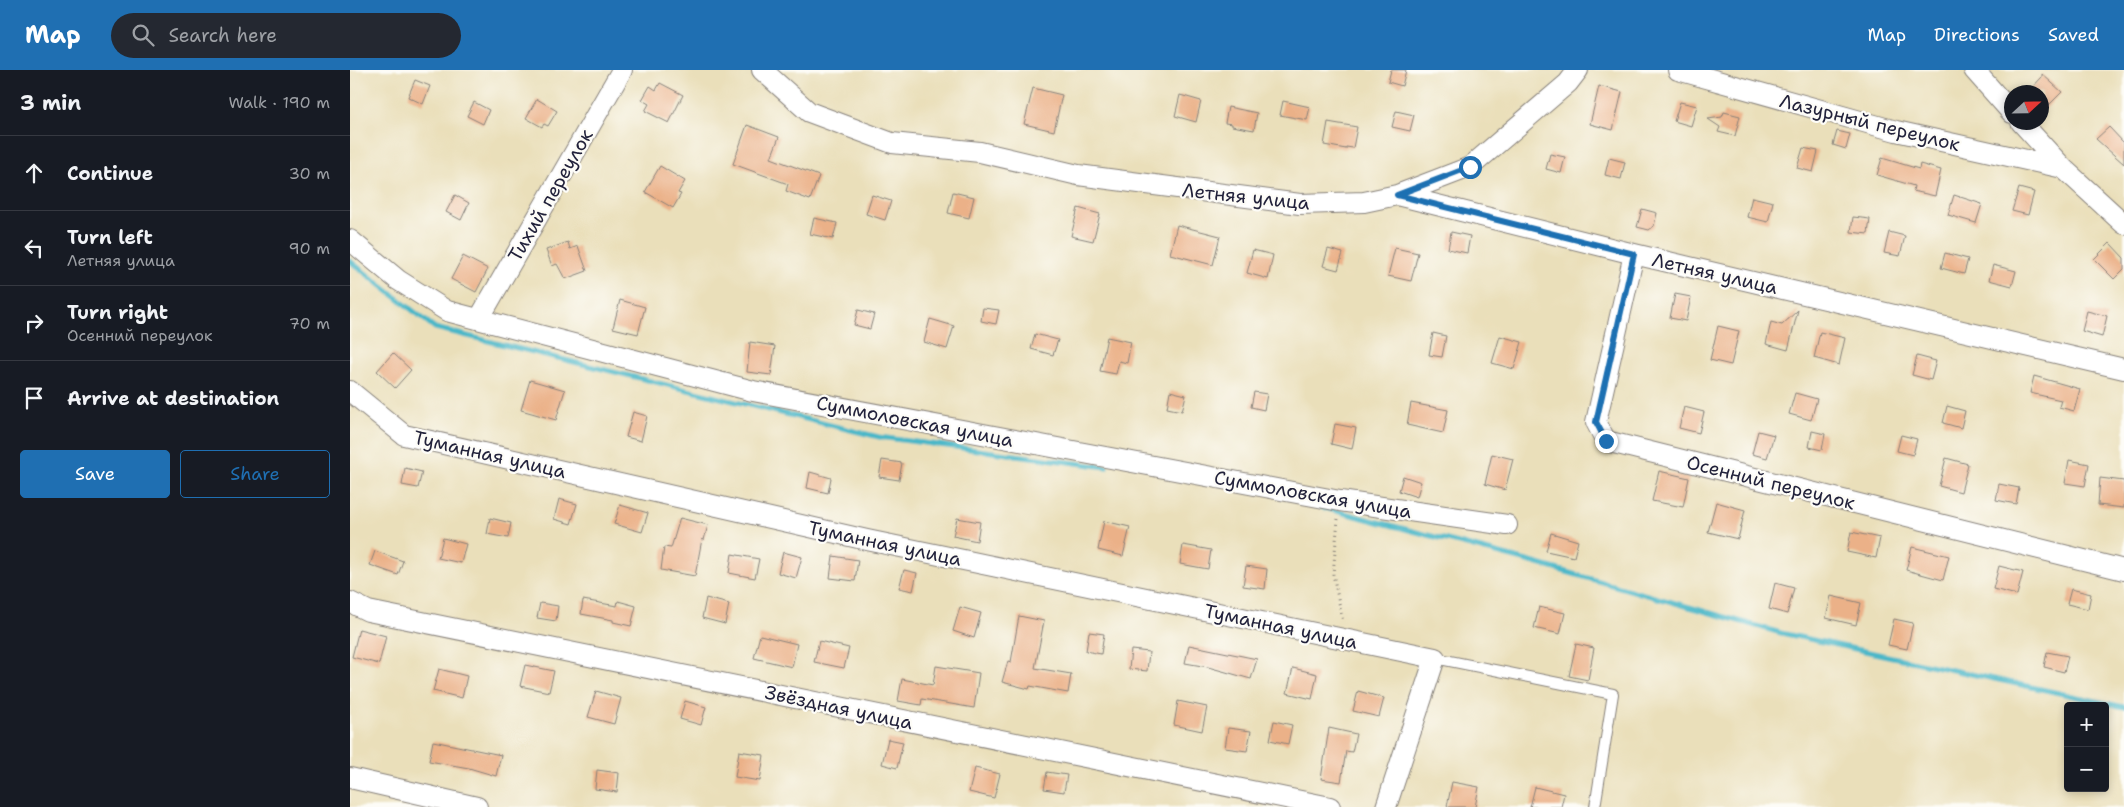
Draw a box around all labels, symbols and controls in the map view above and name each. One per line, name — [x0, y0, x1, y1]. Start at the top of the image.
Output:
search box — [111, 13, 461, 58]
text: Map — [25, 19, 81, 51]
icon: search — [129, 21, 157, 49]
text: Search here — [169, 23, 277, 48]
text: Map — [1868, 23, 1906, 47]
text: Directions — [1934, 23, 2020, 47]
text: Saved — [2048, 23, 2099, 47]
north arrow — [2004, 85, 2049, 130]
street label: Лазурный переулок — [1777, 88, 1963, 157]
text: 3 min — [20, 89, 81, 117]
text: Walk · 190 m — [228, 92, 330, 113]
street label: Тихий переулок — [502, 124, 599, 266]
route start — [1459, 156, 1482, 179]
icon: ahead — [20, 159, 48, 187]
text: Continue — [67, 161, 153, 186]
text: 30 m — [289, 163, 330, 184]
street label: Летняя улица — [1181, 177, 1311, 216]
text: Turn left — [67, 225, 153, 250]
icon: left — [20, 234, 48, 262]
text: 90 m — [289, 238, 330, 259]
street label: Летняя улица — [1650, 247, 1780, 300]
text: Летняя улица — [67, 250, 175, 271]
text: Turn right — [67, 300, 168, 325]
icon: right — [20, 309, 48, 337]
text: 70 m — [289, 313, 330, 334]
text: Осенний переулок — [67, 325, 212, 346]
icon: arrive — [20, 384, 48, 412]
text: Arrive at destination — [67, 386, 279, 411]
street label: Суммоловская улица — [814, 390, 1016, 453]
street label: Туманная улица — [411, 425, 569, 484]
route end — [1595, 430, 1618, 453]
street label: Осенний переулок — [1684, 449, 1858, 516]
button: Save — [20, 450, 170, 498]
button: Share — [180, 450, 330, 498]
street label: Суммоловская улица — [1212, 465, 1414, 524]
street label: Туманная улица — [806, 515, 964, 572]
street label: Туманная улица — [1202, 598, 1360, 655]
street label: Звёздная улица — [763, 680, 915, 735]
map controls — [2064, 702, 2109, 792]
button: + — [2064, 702, 2109, 747]
button: − — [2064, 747, 2109, 792]

